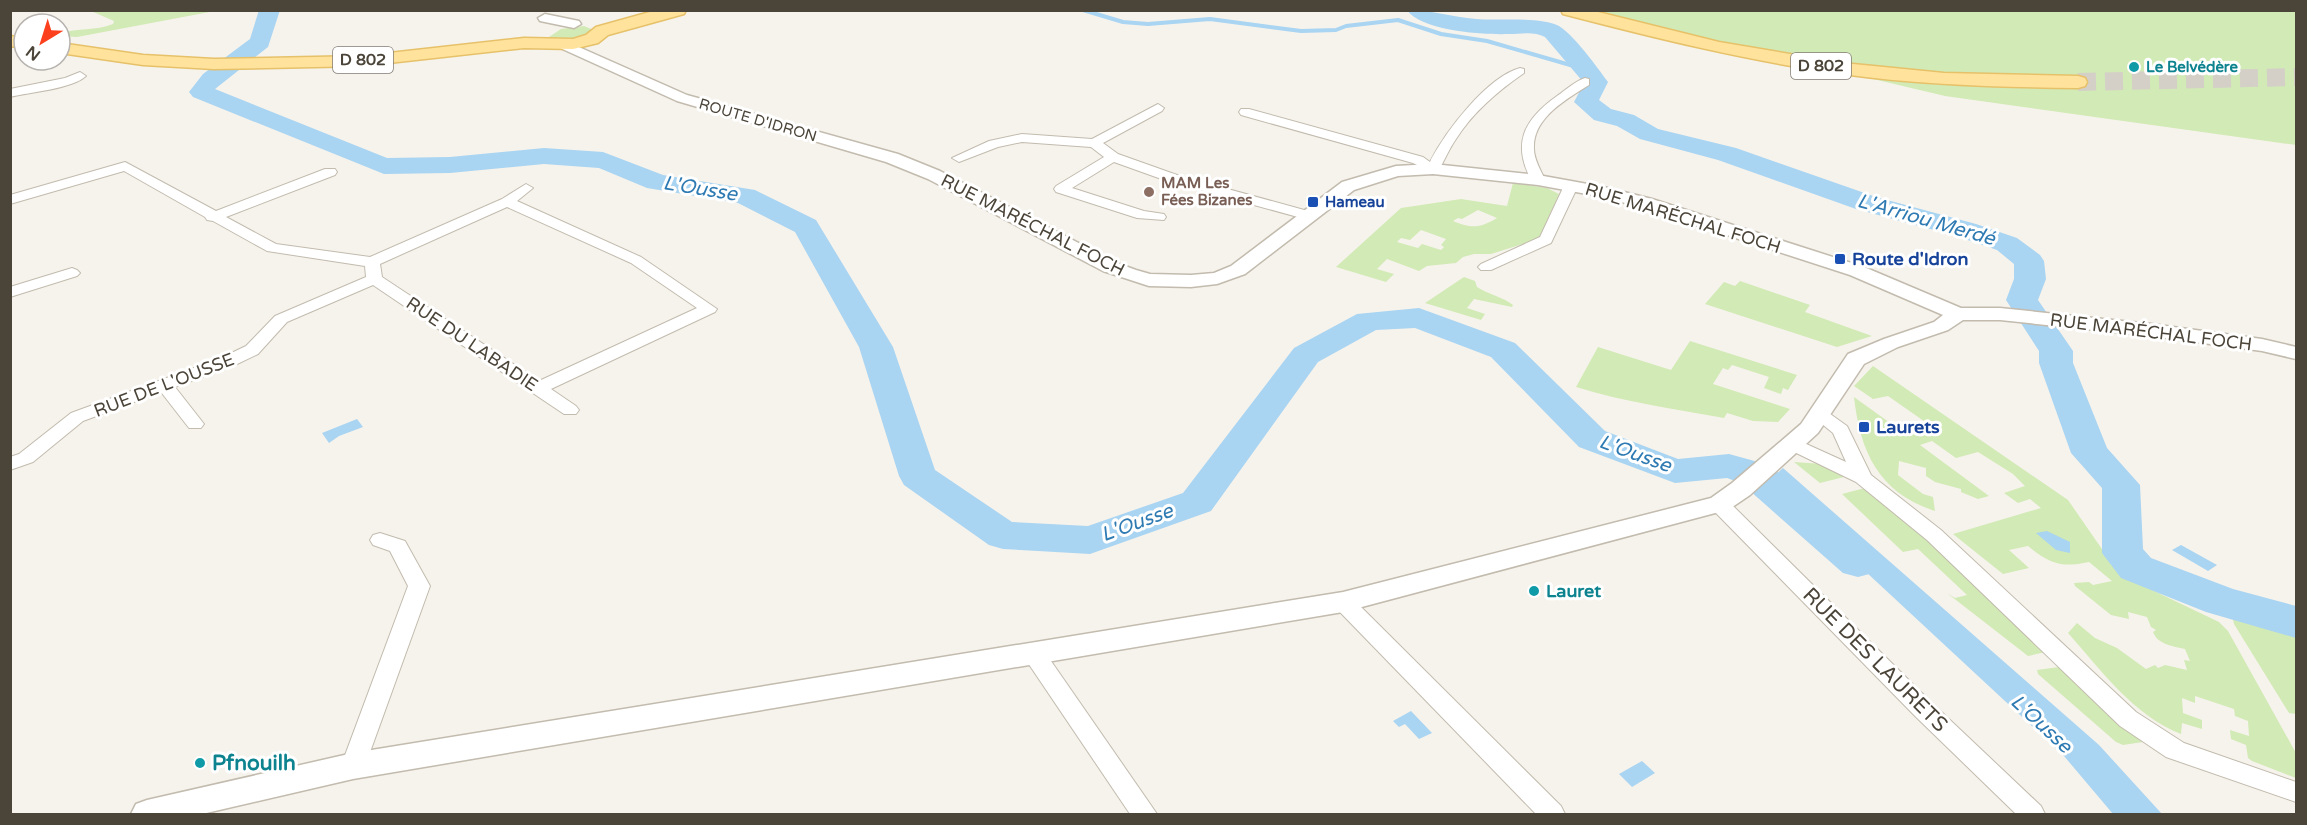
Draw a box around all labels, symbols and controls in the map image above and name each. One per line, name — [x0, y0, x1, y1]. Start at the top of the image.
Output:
north arrow — [12, 12, 72, 72]
text: N — [22, 41, 45, 65]
road number: D 802 — [333, 47, 393, 73]
road number: D 802 — [1791, 53, 1851, 79]
place label: Le Belvédère — [2146, 58, 2238, 76]
marker: Le Belvédère — [2127, 60, 2141, 74]
street label: ROUTE D'IDRON — [697, 95, 819, 145]
street label: RUE MARÉCHAL FOCH — [937, 169, 1129, 281]
water label: L'Ousse — [661, 171, 740, 207]
place label: MAM Les Fées Bizanes — [1161, 174, 1252, 209]
street label: RUE MARÉCHAL FOCH — [1582, 178, 1784, 258]
marker: MAM Les Fées Bizanes — [1142, 185, 1156, 199]
water label: L'Arriou Merdé — [1854, 189, 1999, 252]
place label: Hameau — [1325, 193, 1385, 211]
marker: Hameau — [1306, 195, 1320, 209]
place label: Route d'Idron — [1852, 248, 1968, 270]
marker: Route d'Idron — [1833, 252, 1847, 266]
street label: RUE DU LABADIE — [402, 292, 542, 396]
street label: RUE MARÉCHAL FOCH — [2049, 309, 2253, 355]
street label: RUE DE L'OUSSE — [91, 348, 237, 422]
place label: Laurets — [1876, 416, 1940, 438]
marker: Laurets — [1857, 420, 1871, 434]
water label: L'Ousse — [1596, 430, 1676, 479]
water label: L'Ousse — [1098, 498, 1178, 547]
place label: Lauret — [1546, 580, 1601, 602]
street label: RUE DES LAURETS — [1797, 582, 1953, 738]
marker: Lauret — [1527, 584, 1541, 598]
water label: L'Ousse — [2005, 690, 2078, 759]
place label: Pfnouilh — [212, 751, 296, 776]
marker: Pfnouilh — [193, 756, 207, 770]

